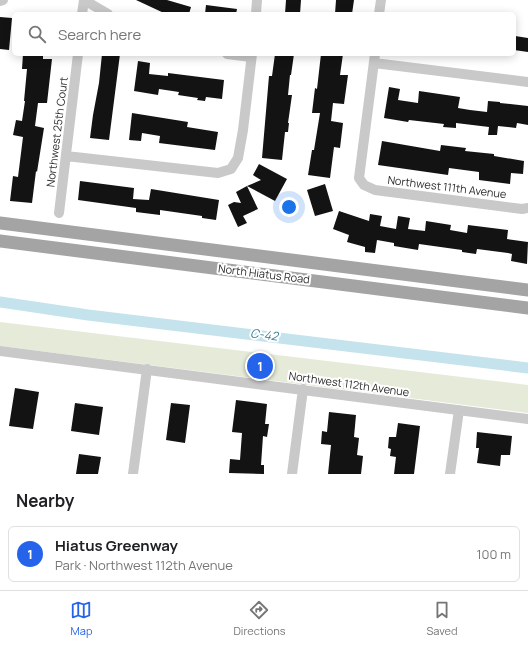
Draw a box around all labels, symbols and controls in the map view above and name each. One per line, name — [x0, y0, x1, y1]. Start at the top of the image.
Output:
search box — [12, 12, 516, 56]
icon: search — [26, 23, 48, 45]
text: Search here — [58, 24, 141, 45]
street label: Northwest 25th Court — [42, 76, 71, 188]
street label: Northwest 111th Avenue — [387, 172, 508, 201]
your location — [279, 197, 299, 217]
street label: North Hiatus Road — [217, 260, 311, 287]
water label: C-42 — [249, 324, 280, 345]
pin: 1 — [247, 351, 273, 381]
street label: Northwest 112th Avenue — [288, 368, 411, 399]
text: Nearby — [16, 489, 74, 512]
text: Hiatus Greenway — [55, 535, 178, 556]
text: 1 — [27, 545, 33, 563]
text: 100 m — [476, 545, 511, 563]
text: Park · Northwest 112th Avenue — [55, 556, 233, 574]
tab: Map — [70, 599, 92, 638]
tab: Directions — [233, 599, 286, 638]
tab: Saved — [427, 599, 458, 638]

